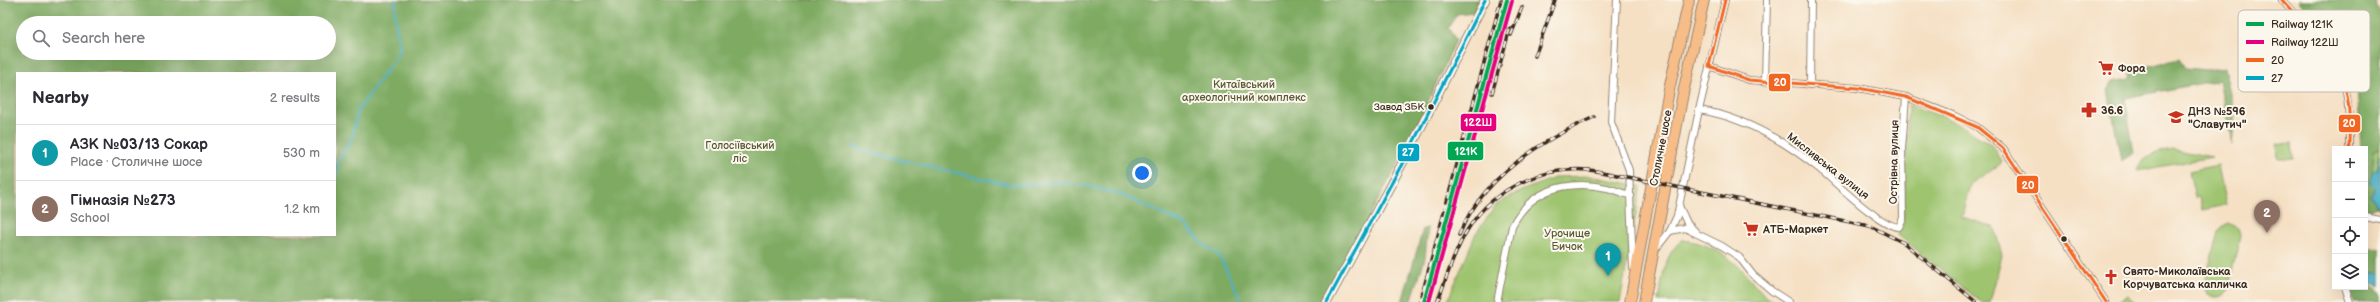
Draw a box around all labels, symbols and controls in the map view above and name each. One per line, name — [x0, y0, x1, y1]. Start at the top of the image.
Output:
legend — [2238, 10, 2370, 92]
search box — [16, 16, 336, 60]
text: Railway 121К — [2271, 18, 2334, 31]
icon: search — [30, 27, 52, 49]
text: Search here — [62, 29, 145, 48]
text: Railway 122Ш — [2271, 36, 2339, 49]
text: 20 — [2271, 54, 2284, 67]
supermarket icon: Фора — [2097, 59, 2115, 77]
place label: Фора — [2118, 62, 2146, 75]
text: 27 — [2271, 72, 2283, 85]
line badge: 20 — [1768, 73, 1791, 92]
text: 20 — [1773, 76, 1787, 89]
park label: Китаївський археологічний комплекс — [1182, 78, 1307, 104]
text: Nearby — [32, 88, 89, 108]
text: 2 results — [270, 90, 320, 106]
place label: Завод ЗБК — [1374, 101, 1425, 113]
pharmacy icon: 36.6 — [2080, 101, 2098, 119]
marker: Завод ЗБК — [1426, 102, 1436, 112]
place label: 36.6 — [2101, 104, 2124, 117]
place label: ДНЗ №596 "Славутич" — [2188, 105, 2247, 131]
school or university icon: ДНЗ №596 "Славутич" — [2167, 108, 2185, 126]
street label: Столичне шосе — [1647, 109, 1675, 187]
line badge: 122Ш — [1460, 113, 1497, 132]
line badge: 20 — [2338, 114, 2361, 133]
text: 122Ш — [1464, 116, 1492, 129]
text: 20 — [2342, 117, 2356, 130]
street label: Острівна вулиця — [1887, 120, 1901, 204]
street label: Мисливська вулиця — [1784, 130, 1872, 202]
text: АЗК №03/13 Сокар — [70, 135, 208, 154]
park label: Голосіївський ліс — [705, 139, 775, 165]
line badge: 121К — [1447, 141, 1484, 161]
line badge: 27 — [1397, 143, 1420, 162]
text: 1 — [42, 145, 48, 161]
text: 530 m — [283, 145, 320, 161]
text: 121К — [1455, 145, 1478, 158]
text: 27 — [1402, 146, 1414, 159]
map controls — [2332, 146, 2368, 290]
button: + — [2332, 146, 2368, 182]
text: Place · Столичне шосе — [70, 154, 203, 170]
your location — [1132, 163, 1152, 183]
line badge: 20 — [2016, 175, 2039, 194]
text: 20 — [2021, 179, 2035, 192]
button: − — [2332, 182, 2368, 218]
text: Гімназія №273 — [70, 191, 176, 210]
pin: 2 — [2254, 200, 2280, 233]
text: 2 — [41, 201, 49, 217]
text: 1.2 km — [284, 201, 320, 217]
text: School — [70, 210, 110, 226]
button: locate — [2332, 218, 2368, 254]
supermarket icon: АТБ-Маркет — [1742, 220, 1760, 238]
place label: АТБ-Маркет — [1762, 223, 1829, 236]
park label: Урочище Бичок — [1544, 227, 1590, 253]
unlabelled marker — [2059, 234, 2069, 244]
pin: 1 — [1595, 243, 1621, 276]
button: layers — [2332, 254, 2368, 290]
place label: Свято-Миколаївська Корчуватська капличка — [2123, 265, 2248, 291]
church icon: Свято-Миколаївська Корчуватська капличка — [2102, 268, 2120, 286]

